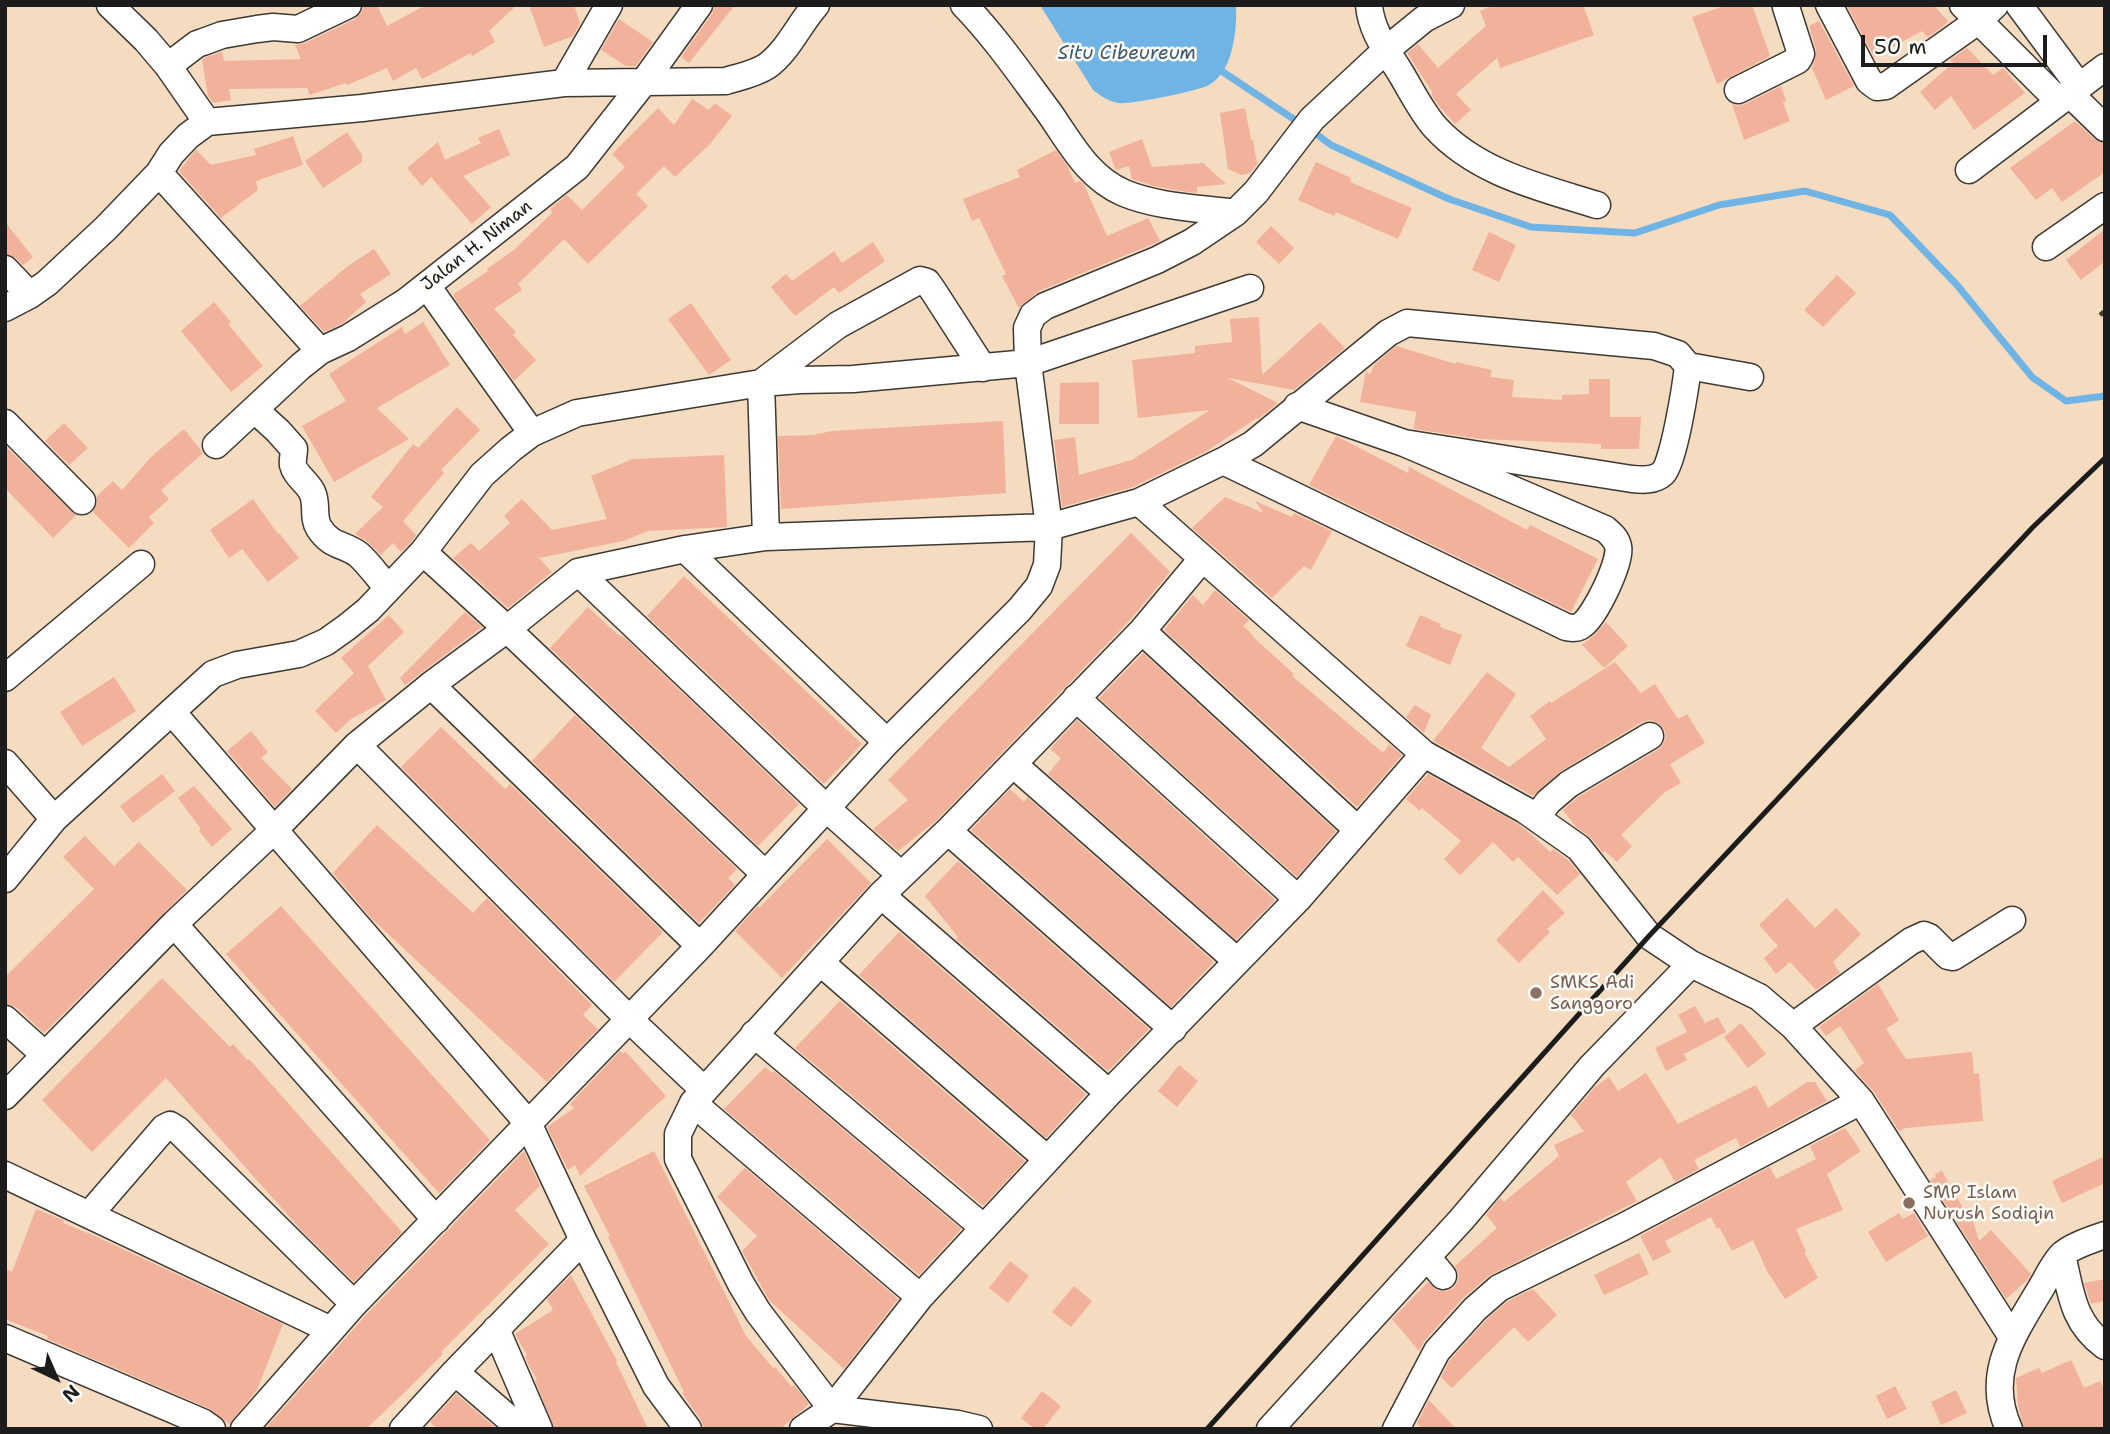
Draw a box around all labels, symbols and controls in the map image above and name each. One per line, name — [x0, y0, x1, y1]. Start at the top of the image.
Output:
scale bar — [1865, 21, 2050, 65]
text: 50 m — [1874, 33, 1927, 61]
water label: Situ Cibeureum — [1058, 43, 1196, 65]
street label: Jalan H. Niman — [417, 196, 537, 296]
place label: SMKS Adi Sanggoro — [1550, 972, 1634, 1014]
marker: SMKS Adi Sanggoro — [1528, 985, 1544, 1001]
place label: SMP Islam Nurush Sodiqin — [1923, 1182, 2054, 1224]
marker: SMP Islam Nurush Sodiqin — [1901, 1195, 1917, 1211]
north arrow — [21, 1343, 91, 1413]
text: N — [57, 1379, 85, 1408]

